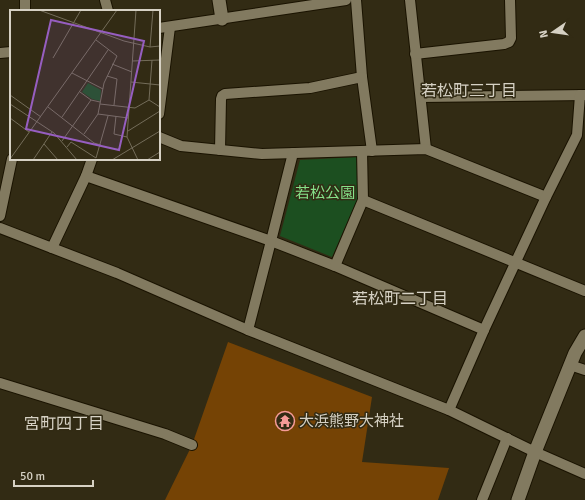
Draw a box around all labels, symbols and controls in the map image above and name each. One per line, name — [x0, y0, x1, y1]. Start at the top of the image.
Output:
inset map — [10, 10, 160, 160]
north arrow — [533, 12, 573, 52]
text: N — [537, 29, 551, 39]
district label: 若松町三丁目 — [421, 81, 517, 101]
park label: 若松公園 — [295, 184, 355, 202]
district label: 若松町二丁目 — [352, 289, 448, 309]
temple icon: 大浜熊野大神社 — [274, 410, 296, 432]
place label: 大浜熊野大神社 — [299, 412, 404, 430]
district label: 宮町四丁目 — [24, 414, 104, 434]
scale bar — [14, 462, 93, 488]
text: 50 m — [20, 469, 45, 484]

